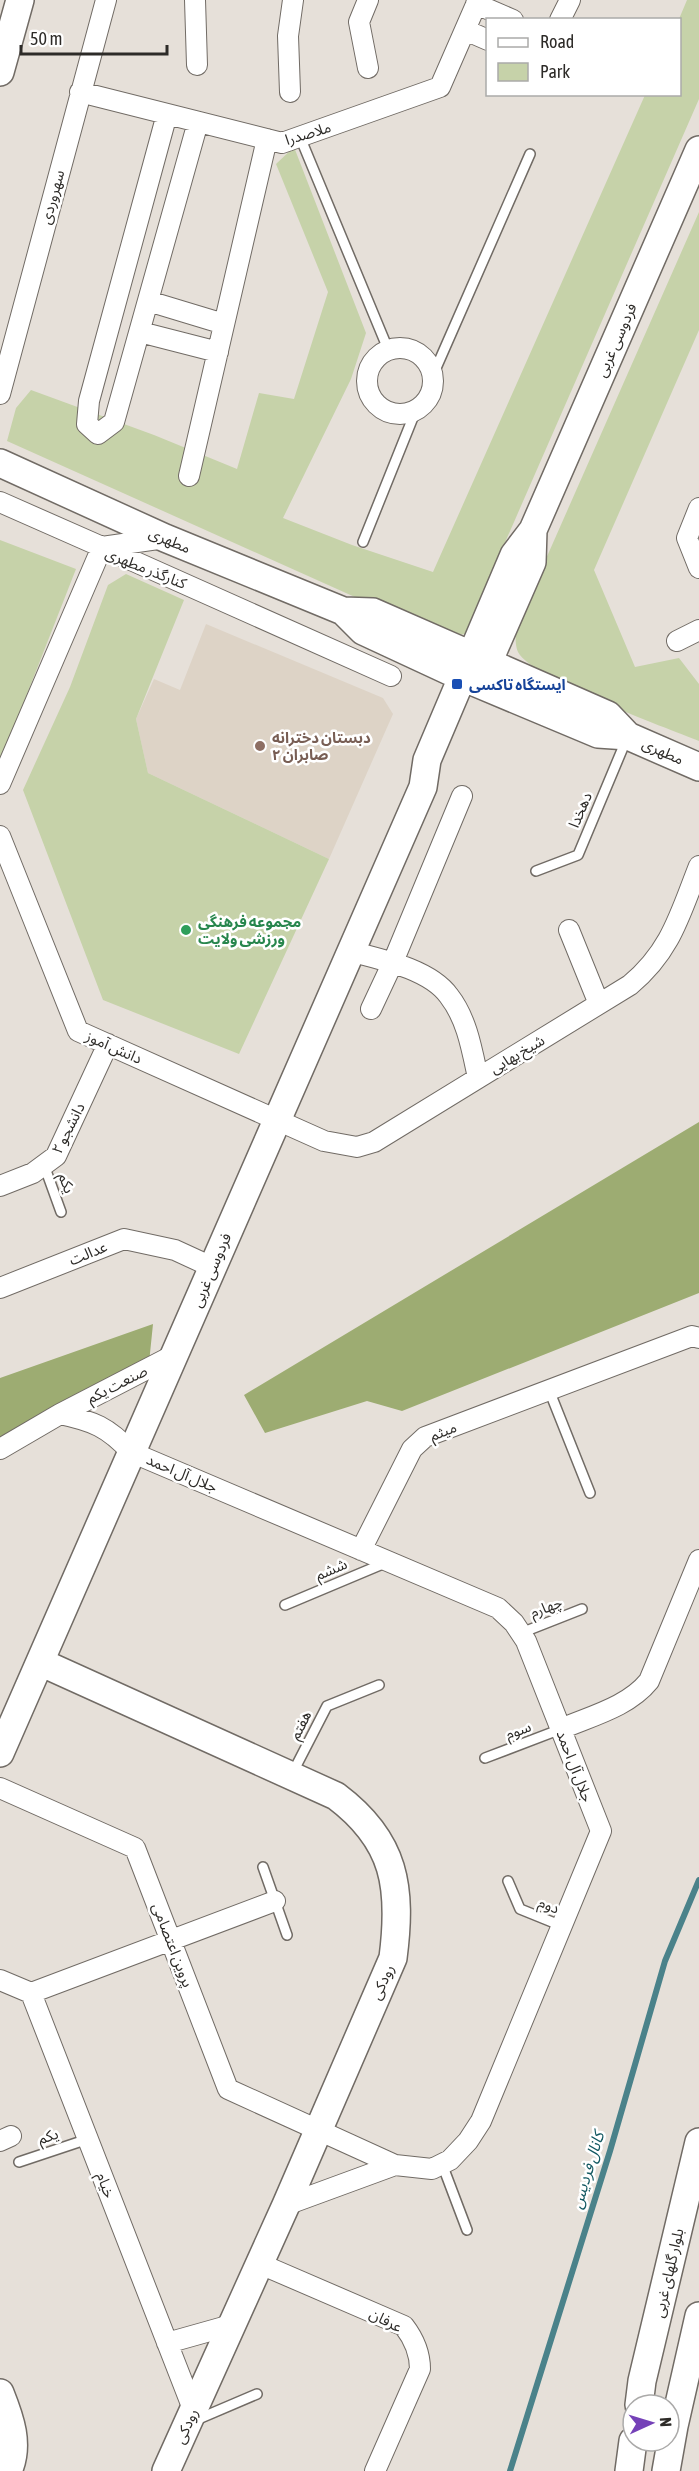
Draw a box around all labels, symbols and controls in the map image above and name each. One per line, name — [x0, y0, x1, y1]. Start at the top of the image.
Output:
scale bar — [21, 18, 166, 56]
legend — [486, 18, 681, 96]
text: 50 m — [30, 28, 62, 49]
text: Road — [540, 31, 574, 52]
text: Park — [540, 61, 570, 82]
street label: ملاصدرا — [283, 118, 333, 149]
street label: سهروردی — [37, 168, 68, 226]
street label: فردوسی غربی — [592, 300, 641, 380]
street label: مطهری — [146, 524, 193, 557]
street label: کنارگذر مطهری — [103, 544, 190, 593]
place label: ایستگاه تاکسی — [469, 676, 566, 694]
marker: ایستگاه تاکسی — [450, 677, 464, 691]
place label: دبستان دخترانه صابران ۲ — [272, 729, 371, 764]
street label: مطهری — [639, 734, 686, 769]
marker: دبستان دخترانه صابران ۲ — [253, 739, 267, 753]
street label: دهخدا — [565, 790, 595, 830]
place label: مجموعه فرهنگی ورزشی ولایت — [198, 913, 301, 948]
marker: مجموعه فرهنگی ورزشی ولایت — [179, 923, 193, 937]
street label: دانش آموز — [82, 1027, 145, 1068]
street label: شیخ بهایی — [487, 1031, 550, 1080]
street label: دانشجو ۲ — [48, 1100, 89, 1157]
street label: یکم — [53, 1170, 79, 1197]
street label: فردوسی غربی — [188, 1230, 235, 1310]
street label: عدالت — [67, 1238, 110, 1268]
street label: صنعت یکم — [84, 1362, 151, 1409]
street label: میثم — [427, 1418, 460, 1447]
street label: جلال آل احمد — [144, 1450, 220, 1497]
street label: ششم — [313, 1555, 351, 1586]
street label: چهارم — [528, 1593, 566, 1624]
street label: هفتم — [286, 1708, 317, 1744]
street label: سوم — [503, 1717, 535, 1745]
street label: جلال آل احمد — [553, 1728, 596, 1805]
street label: دوم — [535, 1893, 562, 1920]
street label: پروین اعتصامی — [147, 1900, 197, 1990]
street label: رودکی — [367, 1962, 398, 2003]
street label: یکم — [36, 2125, 61, 2150]
water label: کانال فردیس — [567, 2126, 609, 2211]
street label: خیام — [91, 2170, 119, 2201]
street label: بلوار گلهای غربی — [649, 2227, 687, 2319]
street label: عرفان — [366, 2305, 406, 2336]
north arrow — [621, 2393, 681, 2453]
street label: رودکی — [171, 2406, 202, 2447]
text: N — [657, 2417, 675, 2427]

